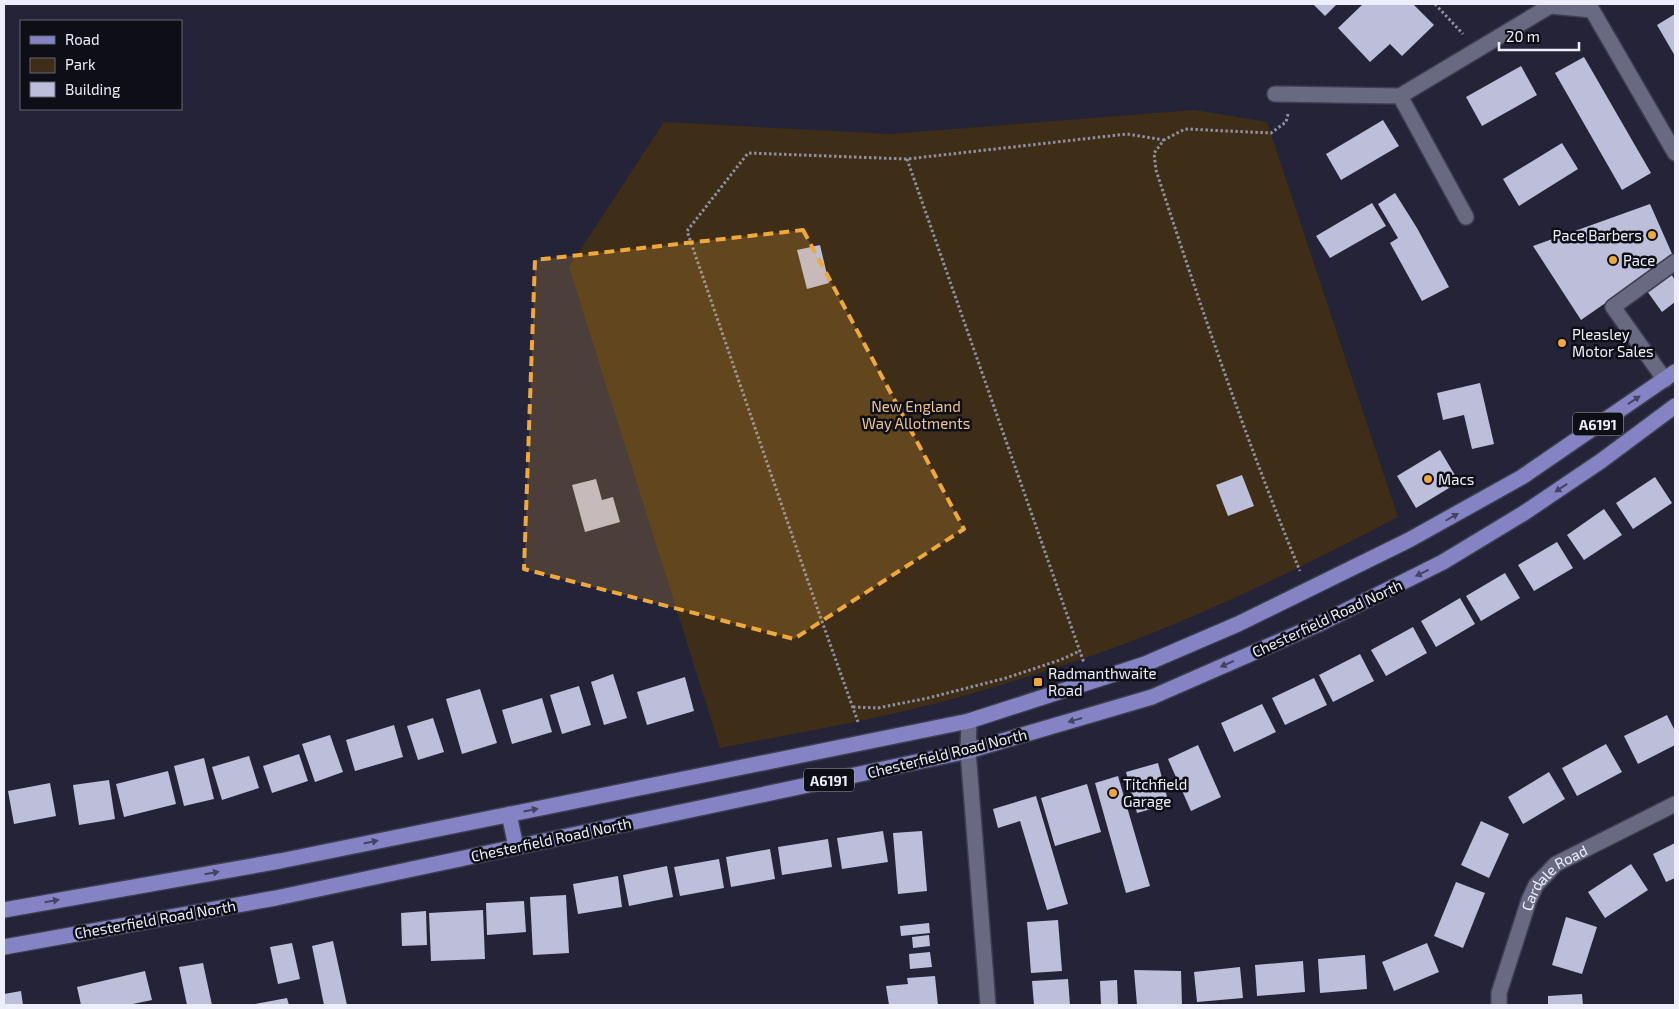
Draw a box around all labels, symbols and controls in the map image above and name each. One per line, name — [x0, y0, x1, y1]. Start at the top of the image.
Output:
legend — [20, 20, 182, 110]
scale bar — [1499, 20, 1579, 52]
text: 20 m — [1506, 27, 1540, 45]
text: Road — [65, 30, 100, 48]
text: Park — [65, 55, 96, 73]
text: Building — [65, 80, 121, 98]
place label: Pace Barbers — [1553, 226, 1642, 244]
marker: Pace Barbers — [1646, 229, 1658, 241]
place label: Pace — [1623, 251, 1655, 269]
marker: Pace — [1607, 254, 1619, 266]
place label: Pleasley Motor Sales — [1572, 325, 1654, 360]
marker: Pleasley Motor Sales — [1556, 337, 1568, 349]
one-way arrow — [1628, 395, 1641, 405]
park label: New England Way Allotments — [862, 397, 970, 432]
road number: A6191 — [1573, 412, 1623, 436]
place label: Macs — [1438, 470, 1474, 488]
marker: Macs — [1422, 473, 1434, 485]
one-way arrow — [1554, 483, 1567, 493]
one-way arrow — [1445, 512, 1458, 521]
one-way arrow — [1415, 569, 1429, 577]
street label: Chesterfield Road North — [1249, 575, 1405, 661]
one-way arrow — [1220, 660, 1234, 668]
place label: Radmanthwaite Road — [1048, 664, 1157, 699]
marker: Radmanthwaite Road — [1032, 676, 1044, 688]
one-way arrow — [1067, 716, 1082, 724]
street label: Chesterfield Road North — [865, 724, 1029, 782]
road number: A6191 — [804, 768, 854, 792]
place label: Titchfield Garage — [1123, 775, 1187, 810]
marker: Titchfield Garage — [1107, 787, 1119, 799]
one-way arrow — [523, 806, 538, 814]
street label: Chesterfield Road North — [469, 813, 633, 865]
one-way arrow — [364, 838, 380, 846]
street label: Cardale Road — [1517, 841, 1590, 913]
one-way arrow — [204, 869, 220, 877]
street label: Chesterfield Road North — [73, 896, 237, 942]
one-way arrow — [44, 897, 60, 905]

